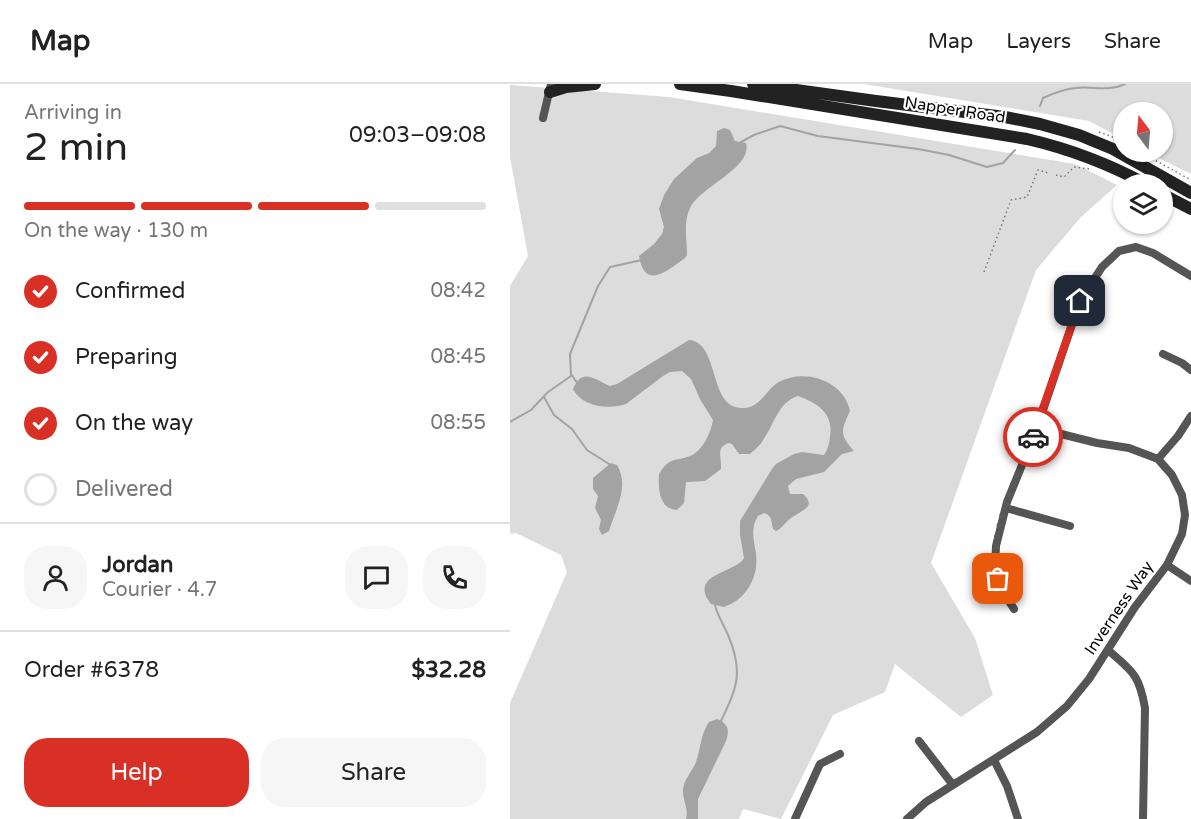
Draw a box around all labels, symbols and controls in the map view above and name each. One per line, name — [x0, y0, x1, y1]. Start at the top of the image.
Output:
text: Map — [30, 24, 90, 58]
text: Map — [928, 29, 973, 54]
text: Layers — [1006, 29, 1071, 54]
text: Share — [1104, 29, 1161, 54]
street label: Napper Road — [903, 92, 1007, 128]
text: Arriving in — [24, 101, 122, 125]
north arrow — [1113, 102, 1173, 162]
map controls — [1113, 102, 1173, 234]
text: 09:03–09:08 — [349, 122, 486, 148]
text: 2 min — [24, 124, 128, 171]
button: layers — [1113, 174, 1173, 234]
text: On the way · 130 m — [24, 219, 208, 243]
icon: check — [24, 275, 57, 308]
pin — [1054, 275, 1105, 326]
text: Confirmed — [75, 278, 185, 304]
text: 08:42 — [431, 279, 486, 303]
icon: home — [1063, 284, 1096, 317]
icon: check — [24, 341, 57, 374]
text: Preparing — [75, 344, 178, 370]
text: 08:45 — [431, 345, 486, 369]
icon: check — [24, 407, 57, 440]
courier — [1003, 407, 1063, 467]
text: On the way — [75, 410, 193, 436]
text: 08:55 — [431, 411, 486, 435]
icon: car — [1017, 421, 1050, 454]
text: Delivered — [75, 476, 173, 502]
button: person — [24, 546, 87, 609]
button: chat — [345, 546, 408, 609]
button: phone — [423, 546, 486, 609]
text: Jordan — [102, 552, 173, 578]
pin — [972, 553, 1023, 604]
street label: Inverness Way — [1080, 557, 1158, 659]
icon: bag — [981, 562, 1014, 595]
text: Courier · 4.7 — [102, 578, 217, 602]
text: Order #6378 — [24, 657, 159, 683]
text: $32.28 — [411, 657, 486, 683]
button: Help — [24, 738, 249, 807]
button: Share — [261, 738, 486, 807]

